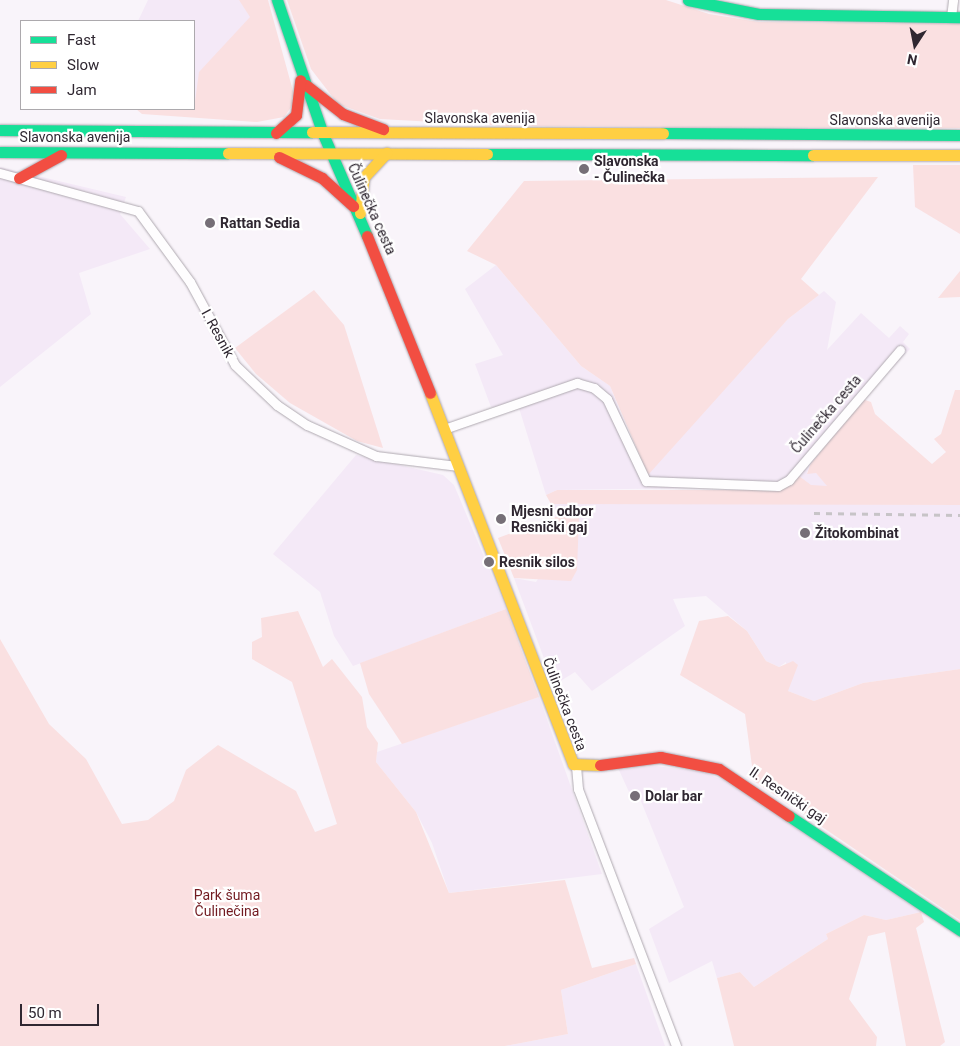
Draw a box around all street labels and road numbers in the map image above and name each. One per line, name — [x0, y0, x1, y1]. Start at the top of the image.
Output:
street label: Slavonska avenija — [425, 110, 535, 126]
street label: Slavonska avenija — [830, 112, 940, 128]
street label: Slavonska avenija — [20, 129, 130, 145]
street label: Čulinečka cesta — [344, 161, 400, 257]
street label: I. Resnik — [198, 306, 238, 360]
street label: Čulinečka cesta — [787, 371, 865, 457]
street label: Čulinečka cesta — [540, 655, 590, 753]
street label: II. Resnički gaj — [746, 763, 830, 827]

